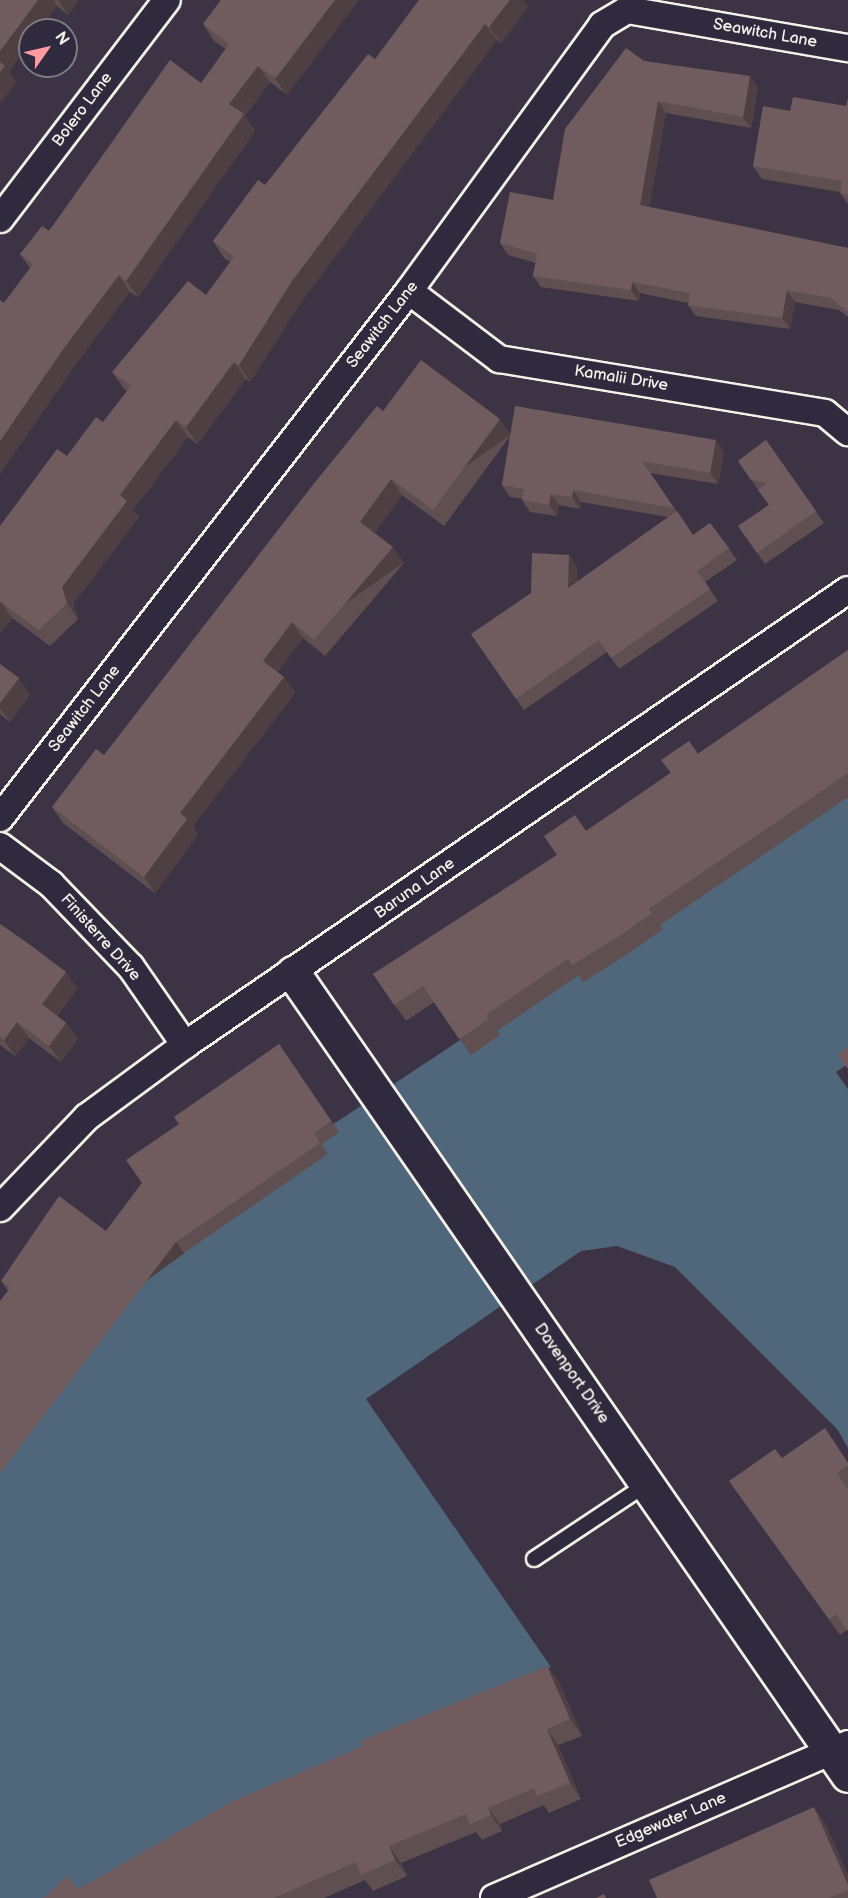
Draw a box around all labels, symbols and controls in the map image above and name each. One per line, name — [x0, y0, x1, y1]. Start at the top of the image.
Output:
street label: Seawitch Lane — [712, 15, 818, 53]
north arrow — [18, 18, 78, 78]
text: N — [50, 28, 73, 49]
street label: Bolero Lane — [49, 69, 117, 151]
street label: Seawitch Lane — [343, 278, 423, 372]
street label: Kamalii Drive — [573, 362, 669, 396]
street label: Seawitch Lane — [45, 662, 125, 756]
street label: Baruna Lane — [371, 854, 459, 924]
street label: Finisterre Drive — [56, 891, 144, 985]
street label: Davenport Drive — [529, 1320, 613, 1428]
street label: Edgewater Lane — [613, 1789, 729, 1853]

